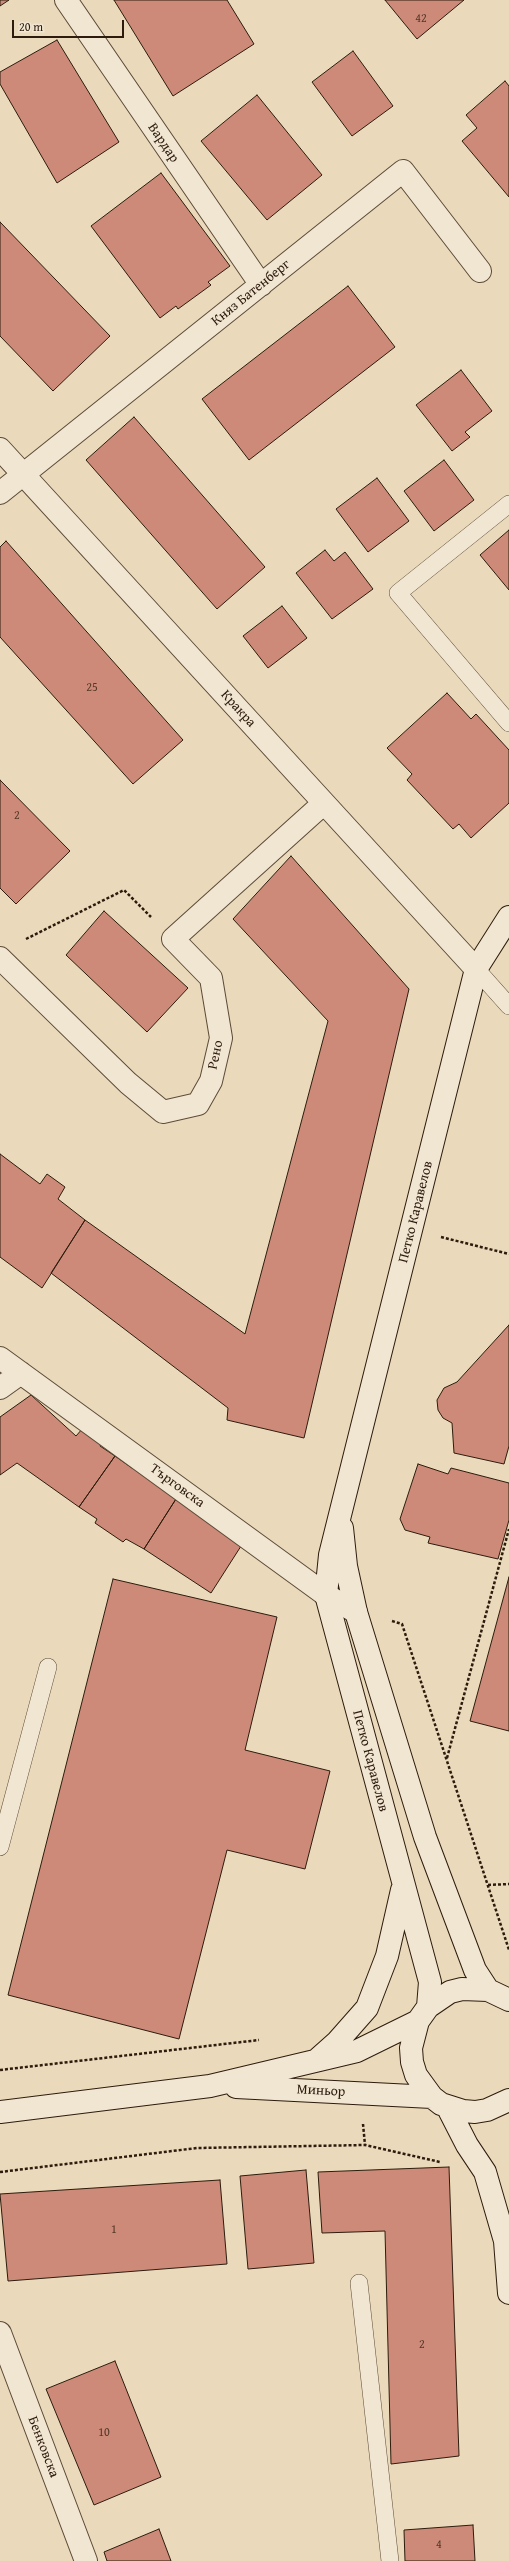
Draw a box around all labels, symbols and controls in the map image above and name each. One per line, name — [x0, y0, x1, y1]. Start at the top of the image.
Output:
scale bar — [14, 12, 126, 38]
house number: 42 — [415, 12, 427, 26]
text: 20 m — [19, 18, 43, 35]
street label: Вардар — [144, 120, 182, 166]
street label: Княз Батенберг — [208, 256, 294, 330]
house number: 25 — [86, 681, 98, 695]
street label: Кракра — [217, 687, 259, 731]
house number: 2 — [14, 809, 20, 823]
street label: Рено — [205, 1039, 227, 1071]
street label: Петко Каравелов — [395, 1159, 437, 1265]
street label: Търговска — [146, 1460, 208, 1512]
street label: Петко Каравелов — [348, 1708, 392, 1814]
street label: Миньор — [296, 2081, 346, 2101]
house number: 1 — [111, 2223, 117, 2237]
house number: 2 — [419, 2338, 425, 2352]
street label: Бенковска — [24, 2414, 62, 2480]
house number: 10 — [98, 2426, 110, 2440]
house number: 4 — [436, 2538, 442, 2552]

